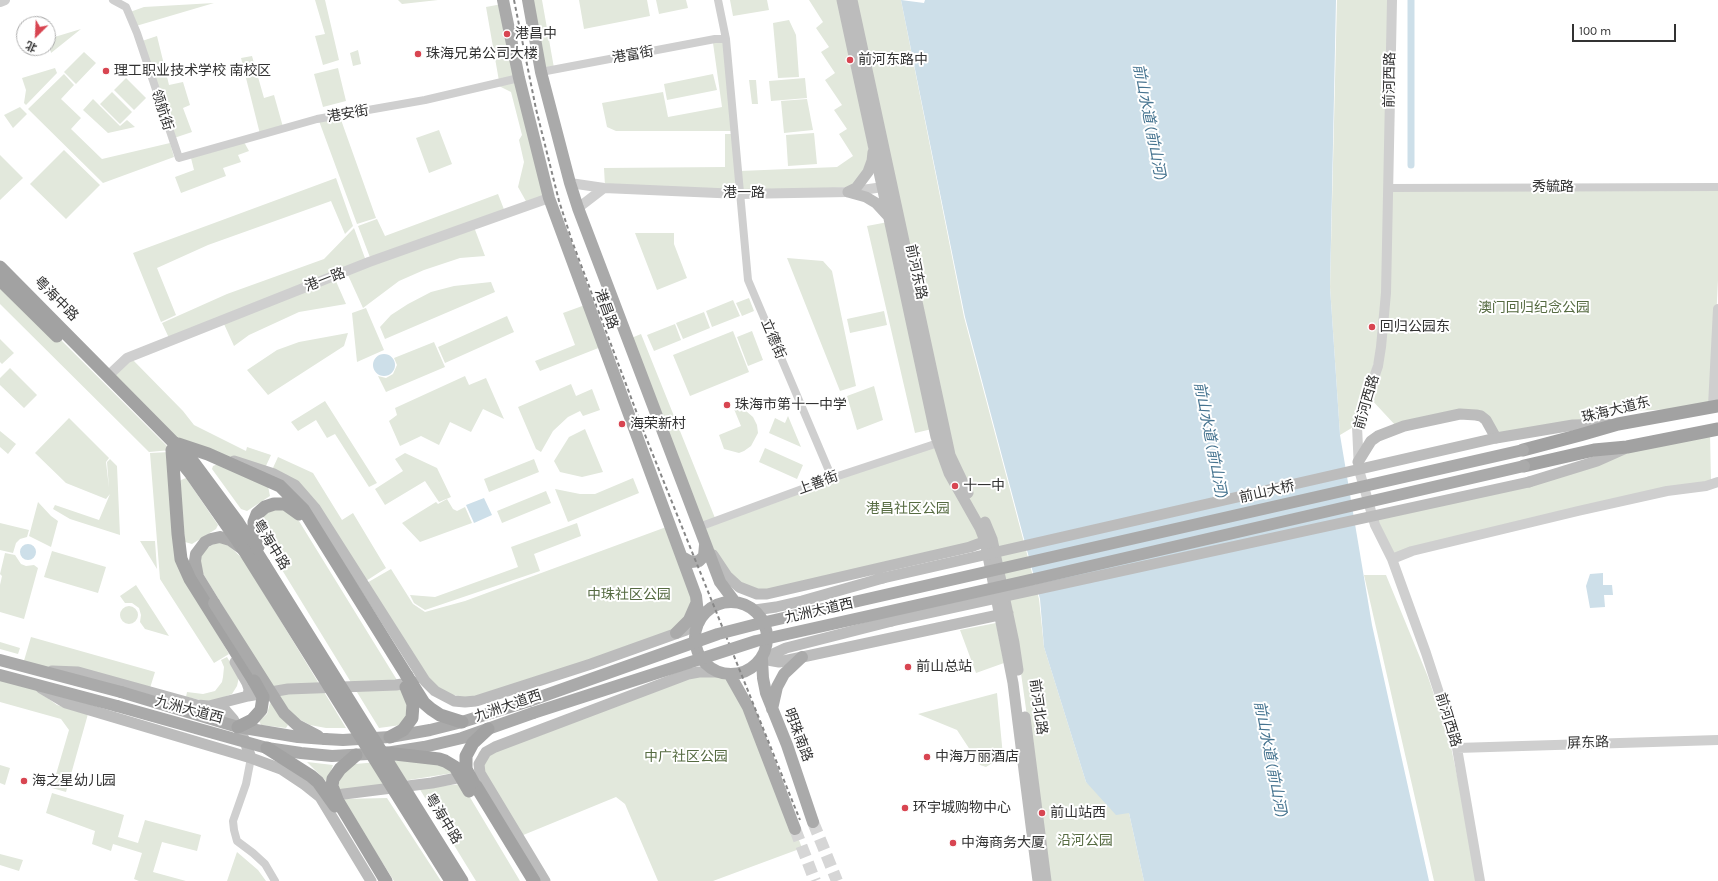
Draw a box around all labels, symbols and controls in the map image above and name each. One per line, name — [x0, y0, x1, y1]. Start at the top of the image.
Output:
north arrow — [16, 16, 56, 56]
scale bar — [1574, 16, 1678, 42]
text: 100 m — [1579, 24, 1611, 38]
place label: 港昌中 — [515, 26, 557, 42]
marker: 港昌中 — [502, 29, 512, 39]
text: 北 — [24, 38, 39, 55]
street label: 港富街 — [611, 43, 655, 67]
place label: 珠海兄弟公司大楼 — [426, 46, 538, 62]
marker: 珠海兄弟公司大楼 — [413, 49, 423, 59]
place label: 前河东路中 — [858, 52, 928, 68]
street label: 前河西路 — [1381, 52, 1399, 108]
marker: 前河东路中 — [845, 55, 855, 65]
water label: 前山水道 (前山河) — [1129, 62, 1169, 182]
place label: 理工职业技术学校 南校区 — [114, 63, 271, 79]
marker: 理工职业技术学校 南校区 — [101, 66, 111, 76]
street label: 领航街 — [148, 87, 176, 133]
street label: 港安街 — [326, 102, 370, 126]
street label: 秀毓路 — [1532, 179, 1574, 195]
street label: 港一路 — [723, 185, 765, 201]
street label: 前河东路 — [902, 243, 930, 301]
street label: 港一路 — [302, 265, 348, 295]
street label: 粤海中路 — [30, 273, 82, 325]
street label: 港昌路 — [591, 286, 621, 332]
park label: 澳门回归纪念公园 — [1478, 300, 1590, 316]
street label: 立德街 — [757, 316, 789, 362]
place label: 回归公园东 — [1380, 319, 1450, 335]
marker: 回归公园东 — [1367, 322, 1377, 332]
street label: 前河西路 — [1351, 373, 1383, 431]
water label: 前山水道 (前山河) — [1190, 380, 1230, 500]
street label: 珠海大道东 — [1580, 393, 1652, 427]
place label: 珠海市第十一中学 — [735, 397, 847, 413]
marker: 珠海市第十一中学 — [722, 400, 732, 410]
place label: 海荣新村 — [630, 416, 686, 432]
marker: 海荣新村 — [617, 419, 627, 429]
street label: 上善街 — [795, 468, 841, 498]
place label: 十一中 — [963, 478, 1005, 494]
street label: 前山大桥 — [1238, 478, 1296, 506]
marker: 十一中 — [950, 481, 960, 491]
park label: 港昌社区公园 — [866, 501, 950, 517]
street label: 粤海中路 — [249, 517, 293, 573]
park label: 中珠社区公园 — [587, 587, 671, 603]
street label: 九洲大道西 — [783, 595, 855, 627]
place label: 前山总站 — [916, 659, 972, 675]
marker: 前山总站 — [903, 662, 913, 672]
street label: 前河北路 — [1026, 678, 1050, 736]
street label: 九洲大道西 — [472, 687, 544, 725]
street label: 前河西路 — [1432, 691, 1464, 749]
street label: 九洲大道西 — [153, 693, 225, 727]
water label: 前山水道 (前山河) — [1250, 699, 1290, 819]
street label: 明珠南路 — [780, 706, 816, 764]
street label: 屏东路 — [1567, 734, 1609, 752]
park label: 中广社区公园 — [644, 749, 728, 765]
place label: 中海万丽酒店 — [935, 749, 1019, 765]
marker: 中海万丽酒店 — [922, 752, 932, 762]
place label: 海之星幼儿园 — [32, 773, 116, 789]
marker: 海之星幼儿园 — [19, 776, 29, 786]
street label: 粤海中路 — [421, 791, 465, 847]
place label: 环宇城购物中心 — [913, 800, 1011, 816]
marker: 环宇城购物中心 — [900, 803, 910, 813]
place label: 前山站西 — [1050, 805, 1106, 821]
marker: 前山站西 — [1037, 808, 1047, 818]
park label: 沿河公园 — [1057, 833, 1113, 849]
place label: 中海商务大厦 — [961, 835, 1045, 851]
marker: 中海商务大厦 — [948, 838, 958, 848]

